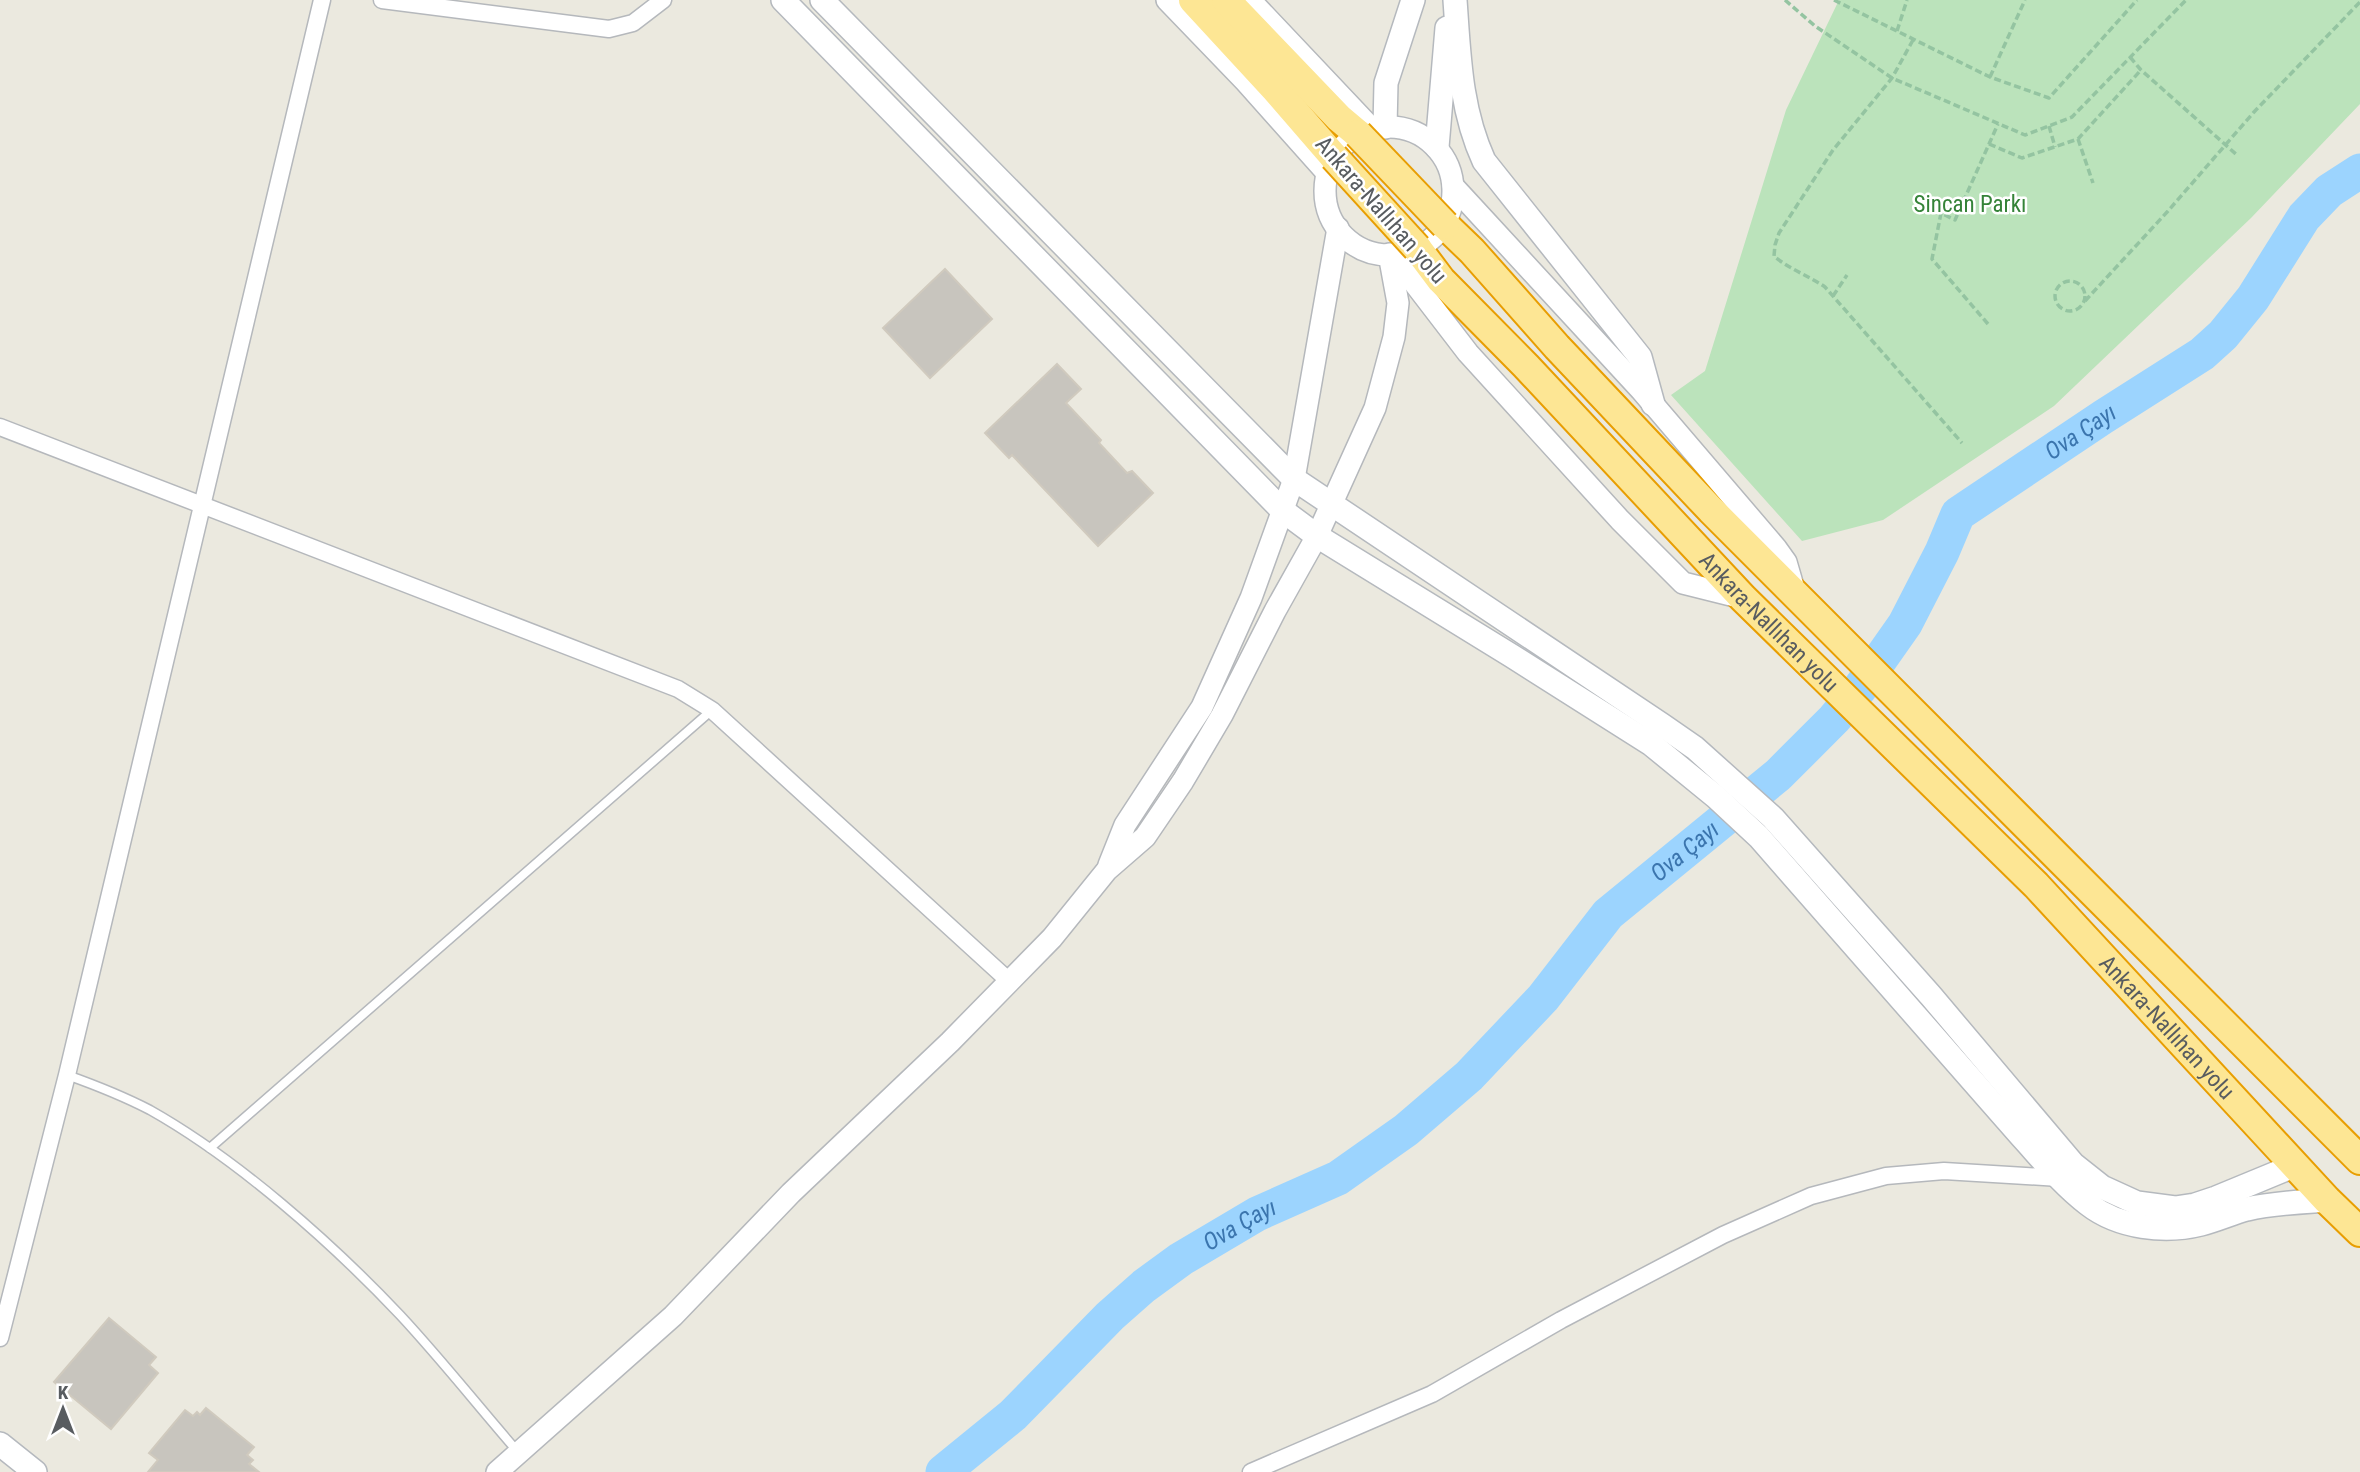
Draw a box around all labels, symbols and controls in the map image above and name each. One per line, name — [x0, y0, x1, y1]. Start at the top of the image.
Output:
street label: Ankara-Nallıhan yolu — [1310, 131, 1452, 289]
park label: Sincan Parkı — [1914, 191, 2026, 218]
water label: Ova Çayı — [2040, 398, 2121, 466]
street label: Ankara-Nallıhan yolu — [1694, 547, 1844, 698]
water label: Ova Çayı — [1645, 815, 1724, 887]
street label: Ankara-Nallıhan yolu — [2094, 949, 2240, 1105]
water label: Ova Çayı — [1198, 1193, 1281, 1257]
north arrow — [28, 1374, 98, 1444]
text: K — [58, 1381, 69, 1404]

